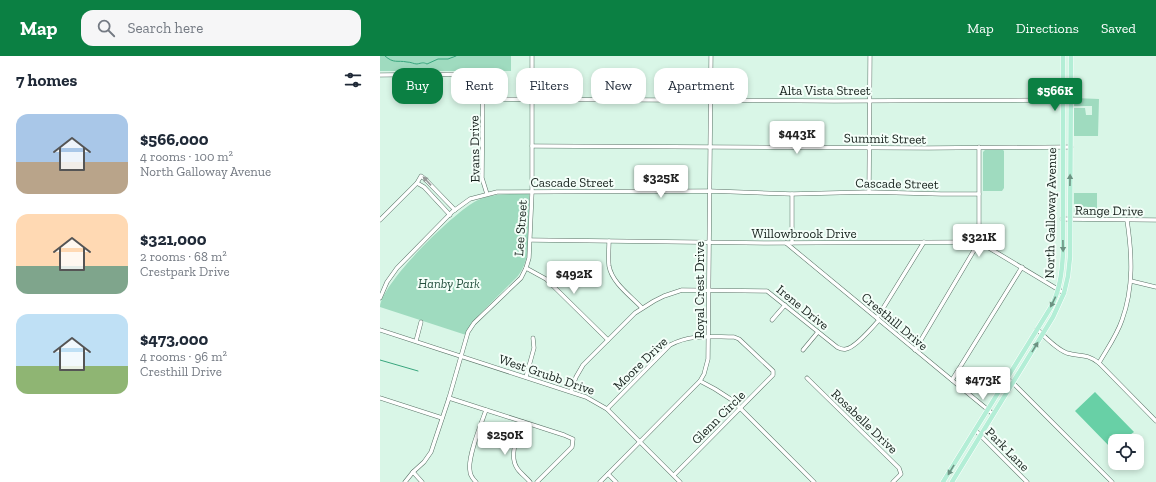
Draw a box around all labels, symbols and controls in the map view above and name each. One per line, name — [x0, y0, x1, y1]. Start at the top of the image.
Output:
search box — [81, 10, 361, 46]
text: Map — [20, 17, 57, 40]
icon: search — [95, 17, 117, 39]
text: Search here — [127, 19, 203, 37]
text: Map — [967, 20, 994, 37]
text: Directions — [1016, 20, 1079, 37]
text: Saved — [1101, 20, 1136, 37]
chip: Buy — [392, 68, 443, 104]
chip: Rent — [451, 68, 508, 104]
chip: Filters — [516, 68, 583, 104]
chip: New — [591, 68, 646, 104]
chip: Apartment — [654, 68, 748, 104]
icon: filters — [342, 69, 364, 91]
text: 7 homes — [16, 70, 77, 90]
pin: $566K — [1027, 78, 1083, 112]
street label: Alta Vista Street — [779, 83, 871, 98]
text: $566K — [1037, 83, 1073, 98]
street label: Evans Drive — [466, 115, 483, 183]
pin: $443K — [769, 121, 825, 155]
text: $443K — [779, 126, 815, 141]
text: $566,000 — [140, 129, 209, 149]
icon: home — [48, 130, 96, 178]
street label: Summit Street — [844, 130, 926, 147]
street label: North Galloway Avenue — [1042, 147, 1059, 279]
text: 4 rooms · 100 m² — [140, 149, 233, 164]
text: North Galloway Avenue — [140, 164, 271, 179]
pin: $325K — [633, 165, 689, 199]
text: $325K — [643, 170, 679, 185]
one-way arrow — [1067, 173, 1073, 186]
street label: Cascade Street — [530, 175, 614, 190]
street label: Cascade Street — [855, 175, 939, 192]
one-way arrow — [422, 176, 432, 186]
street label: Lee Street — [511, 199, 530, 257]
street label: Range Drive — [1075, 202, 1143, 219]
pin: $321K — [951, 224, 1007, 258]
street label: Willowbrook Drive — [751, 226, 857, 241]
text: $321,000 — [140, 229, 207, 249]
text: $321K — [962, 229, 996, 244]
icon: home — [48, 230, 96, 278]
one-way arrow — [1060, 240, 1066, 253]
street label: Royal Crest Drive — [692, 241, 707, 339]
text: 2 rooms · 68 m² — [140, 249, 227, 264]
pin: $492K — [546, 261, 602, 295]
text: Crestpark Drive — [140, 264, 230, 279]
text: $492K — [556, 266, 592, 281]
park label: Hanby Park — [418, 276, 480, 291]
street label: Irene Drive — [774, 282, 832, 333]
street label: Cresthill Drive — [858, 289, 931, 353]
one-way arrow — [1050, 297, 1056, 308]
text: $473,000 — [140, 329, 208, 349]
icon: home — [48, 330, 96, 378]
street label: Moore Drive — [610, 334, 671, 393]
one-way arrow — [1031, 342, 1039, 352]
text: 4 rooms · 96 m² — [140, 349, 227, 364]
street label: West Grubb Drive — [497, 351, 597, 398]
text: Cresthill Drive — [140, 364, 222, 379]
pin: $473K — [955, 367, 1011, 401]
text: $473K — [965, 372, 1001, 387]
street label: Rosabelle Drive — [828, 386, 901, 457]
street label: Glenn Circle — [688, 387, 748, 447]
pin: $250K — [477, 422, 533, 456]
street label: Park Lane — [983, 424, 1033, 474]
text: $250K — [487, 427, 523, 442]
map controls — [1108, 434, 1144, 470]
button: locate — [1108, 434, 1144, 470]
one-way arrow — [947, 465, 955, 475]

